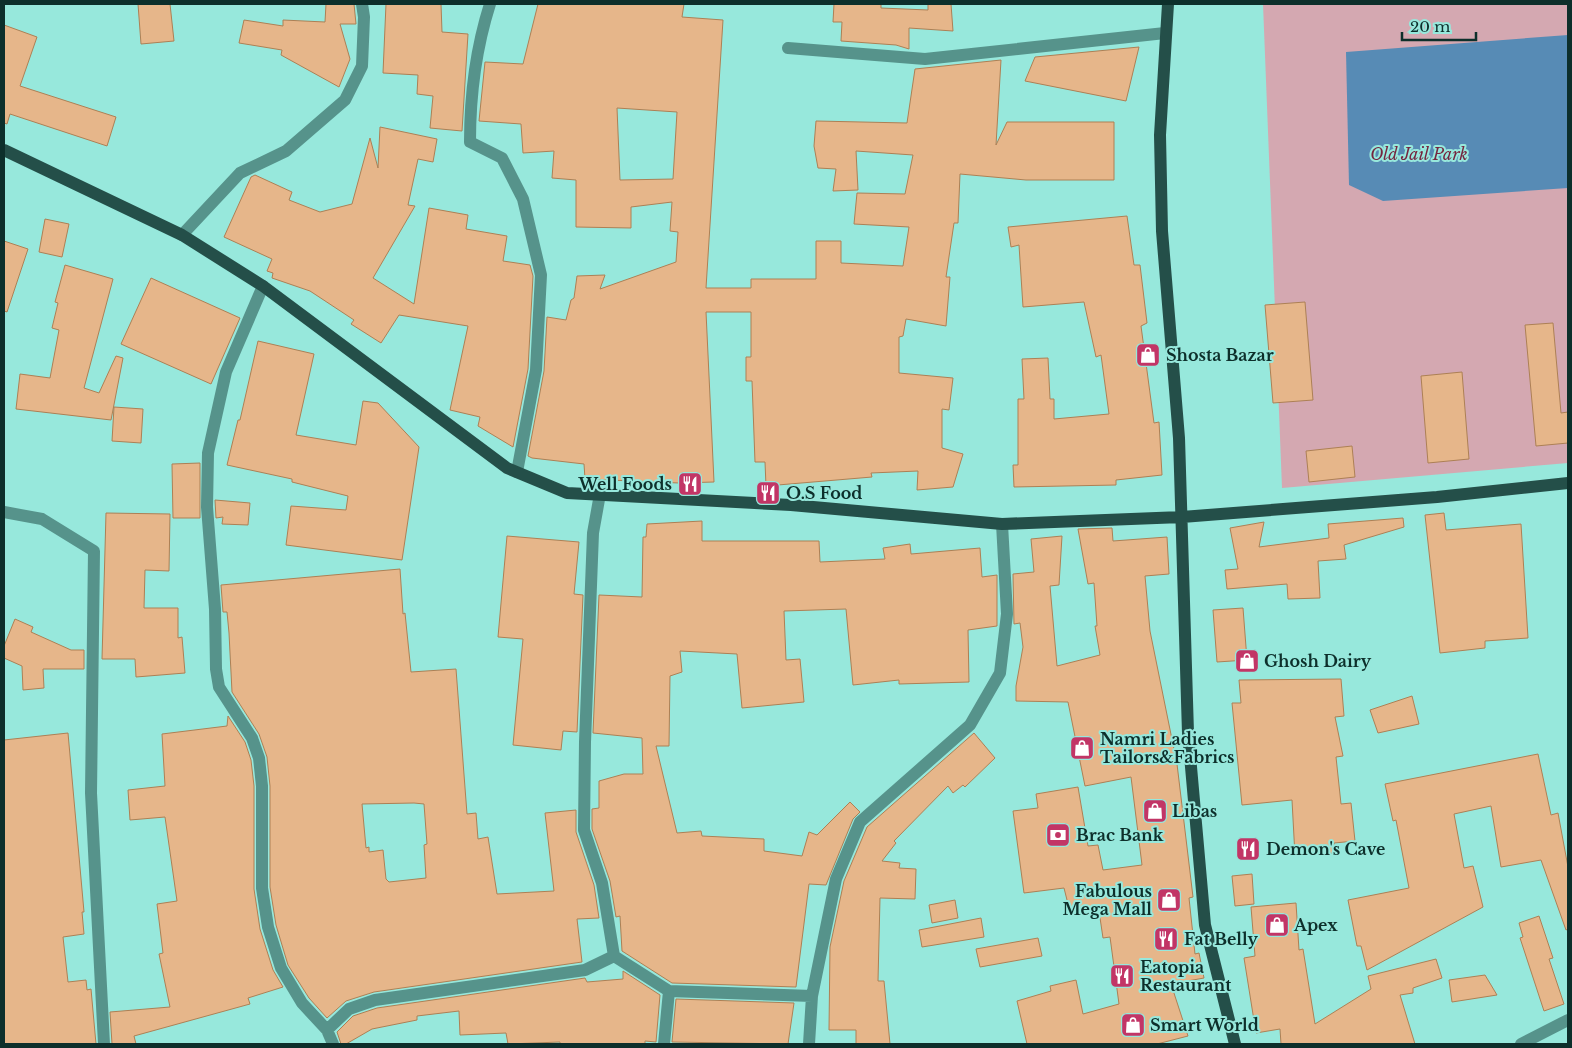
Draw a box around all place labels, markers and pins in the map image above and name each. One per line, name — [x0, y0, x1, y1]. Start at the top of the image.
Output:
shop icon: Shosta Bazar — [1135, 342, 1161, 368]
place label: Shosta Bazar — [1166, 345, 1274, 365]
restaurant icon: Well Foods — [677, 471, 703, 497]
place label: Well Foods — [578, 474, 672, 494]
restaurant icon: O.S Food — [755, 480, 781, 506]
place label: O.S Food — [786, 483, 862, 503]
shop icon: Ghosh Dairy — [1234, 648, 1260, 674]
place label: Ghosh Dairy — [1264, 651, 1372, 671]
place label: Namri Ladies Tailors&Fabrics — [1100, 729, 1234, 767]
shop icon: Namri Ladies Tailors&Fabrics — [1069, 735, 1095, 761]
shop icon: Libas — [1142, 798, 1168, 824]
place label: Libas — [1172, 801, 1217, 821]
bank icon: Brac Bank — [1045, 822, 1071, 848]
place label: Brac Bank — [1076, 825, 1164, 845]
restaurant icon: Demon's Cave — [1235, 836, 1261, 862]
place label: Demon's Cave — [1266, 839, 1385, 859]
place label: Fabulous Mega Mall — [1063, 881, 1152, 919]
shop icon: Fabulous Mega Mall — [1156, 887, 1182, 913]
shop icon: Apex — [1264, 912, 1290, 938]
place label: Apex — [1293, 915, 1338, 935]
restaurant icon: Fat Belly — [1153, 926, 1179, 952]
place label: Fat Belly — [1184, 929, 1258, 949]
place label: Eatopia Restaurant — [1140, 957, 1232, 995]
restaurant icon: Eatopia Restaurant — [1109, 963, 1135, 989]
shop icon: Smart World — [1120, 1012, 1146, 1038]
place label: Smart World — [1150, 1015, 1259, 1035]

